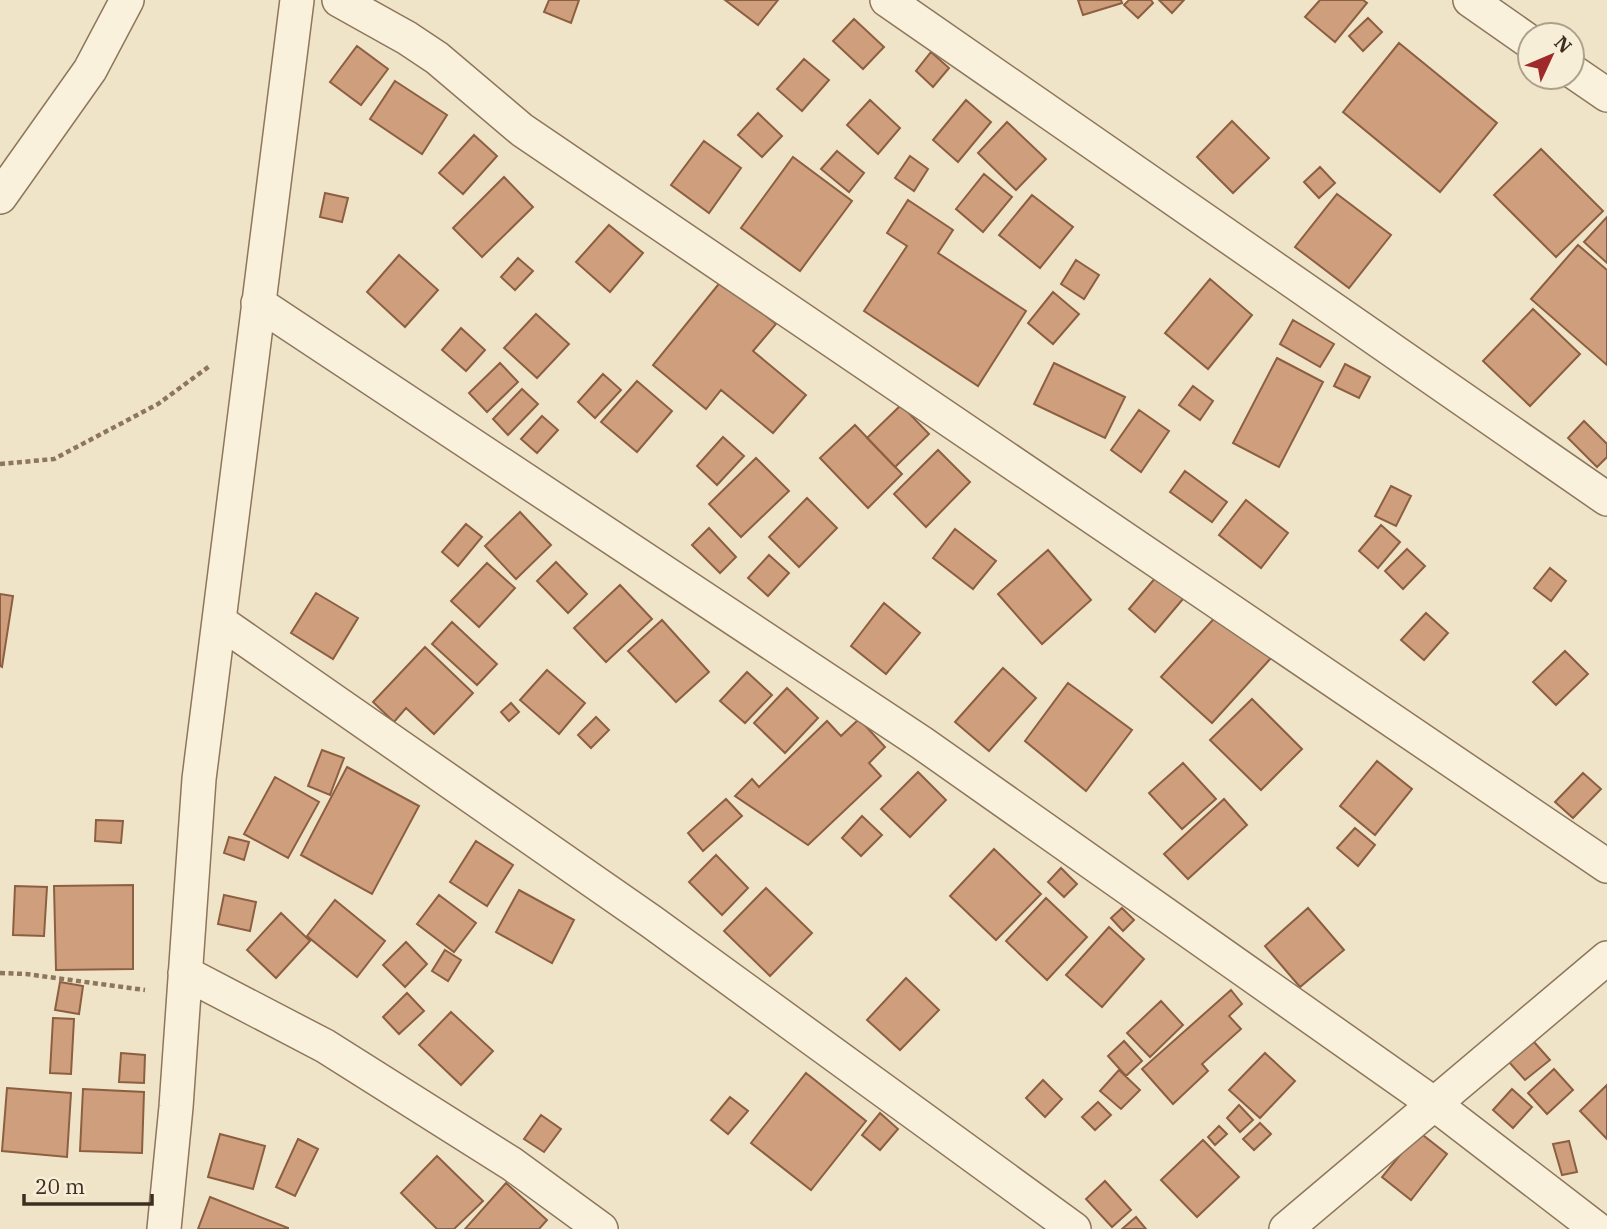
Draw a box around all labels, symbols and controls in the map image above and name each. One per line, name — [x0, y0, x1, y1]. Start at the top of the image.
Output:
north arrow — [1516, 21, 1586, 91]
text: N — [1549, 30, 1577, 58]
scale bar — [24, 1162, 152, 1206]
text: 20 m — [35, 1172, 85, 1200]

